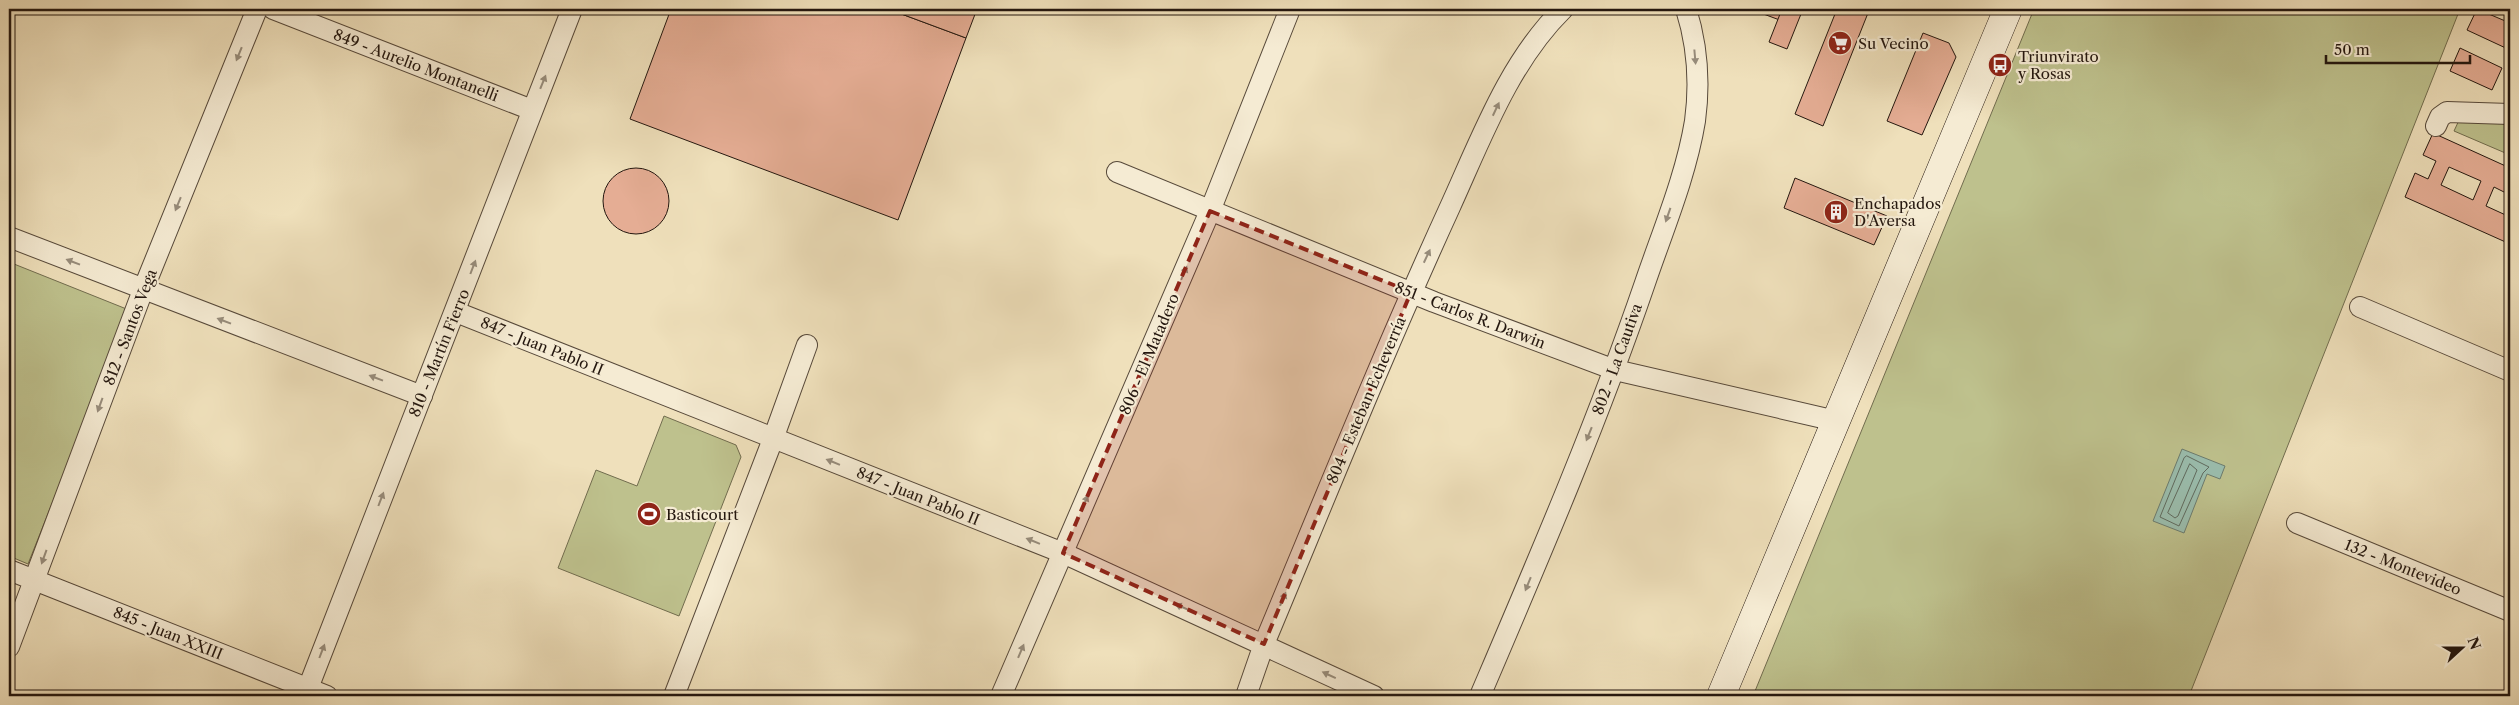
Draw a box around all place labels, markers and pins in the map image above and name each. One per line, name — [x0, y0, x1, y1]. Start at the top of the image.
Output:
supermarket icon: Su Vecino — [1827, 30, 1853, 56]
place label: Su Vecino — [1858, 34, 1929, 53]
place label: Triunvirato y Rosas — [2017, 47, 2099, 83]
bus stop icon: Triunvirato y Rosas — [1987, 52, 2013, 78]
place label: Enchapados D'Aversa — [1854, 194, 1941, 230]
building icon: Enchapados D'Aversa — [1823, 199, 1849, 225]
sports icon: Basticourt — [636, 501, 662, 527]
place label: Basticourt — [666, 505, 739, 524]

